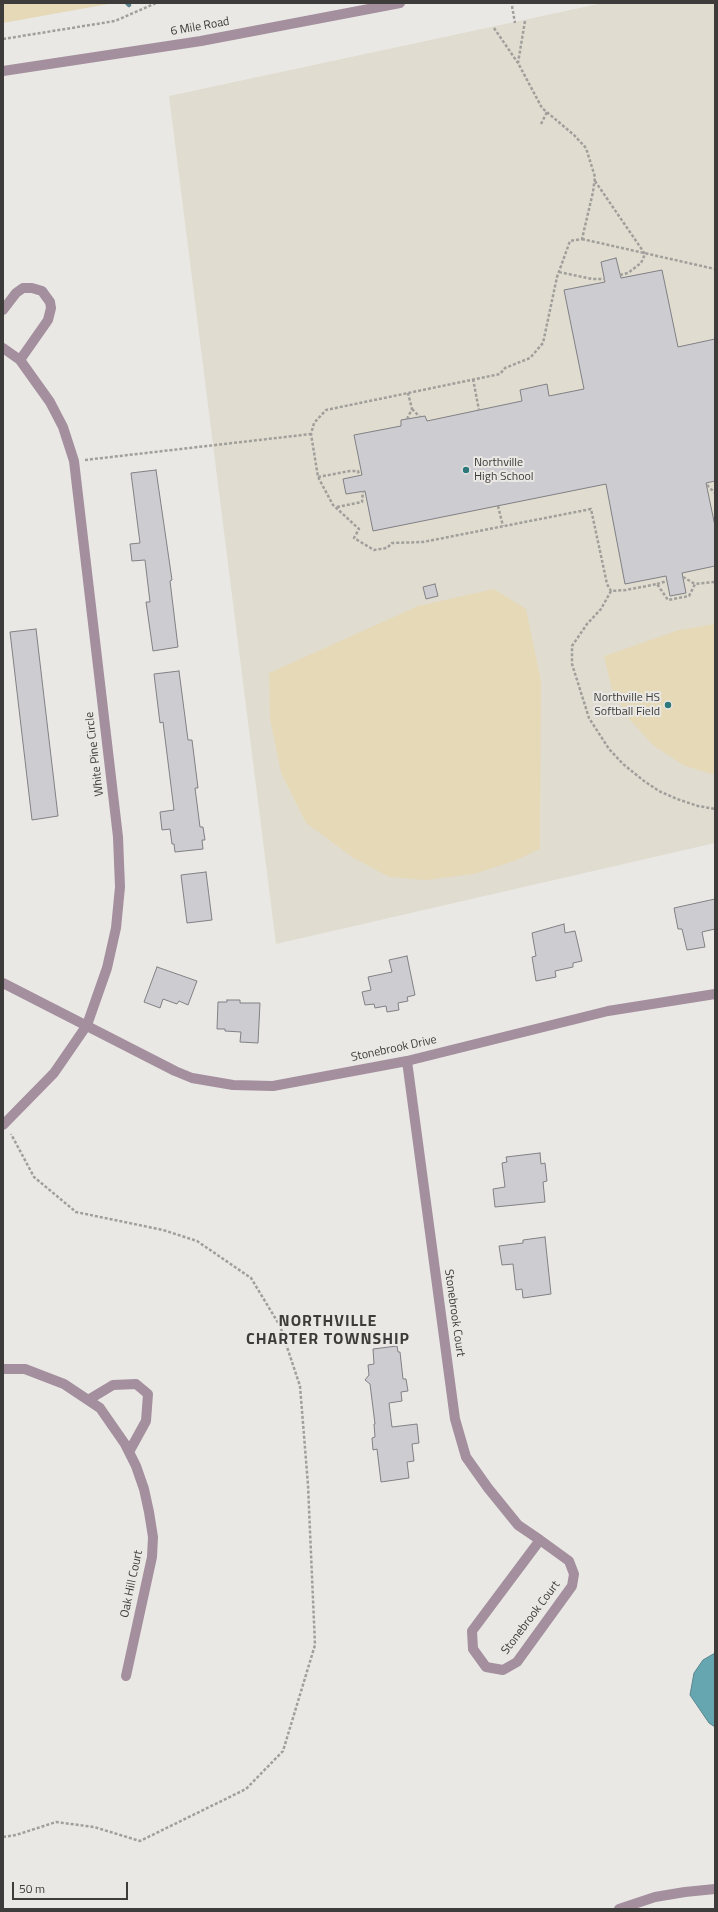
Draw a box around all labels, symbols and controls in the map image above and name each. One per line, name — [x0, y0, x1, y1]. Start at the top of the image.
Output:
street label: 6 Mile Road — [169, 15, 231, 39]
place label: Northville High School — [474, 456, 534, 484]
marker: Northville High School — [461, 465, 471, 475]
place label: Northville HS Softball Field — [594, 691, 660, 719]
marker: Northville HS Softball Field — [663, 700, 673, 710]
street label: White Pine Circle — [83, 711, 107, 797]
street label: Stonebrook Drive — [350, 1033, 438, 1065]
street label: Stonebrook Court — [441, 1268, 467, 1358]
district label: NORTHVILLE CHARTER TOWNSHIP — [246, 1312, 410, 1350]
street label: Oak Hill Court — [118, 1549, 146, 1619]
street label: Stonebrook Court — [499, 1578, 563, 1658]
scale bar — [14, 1874, 130, 1900]
text: 50 m — [19, 1879, 45, 1898]

